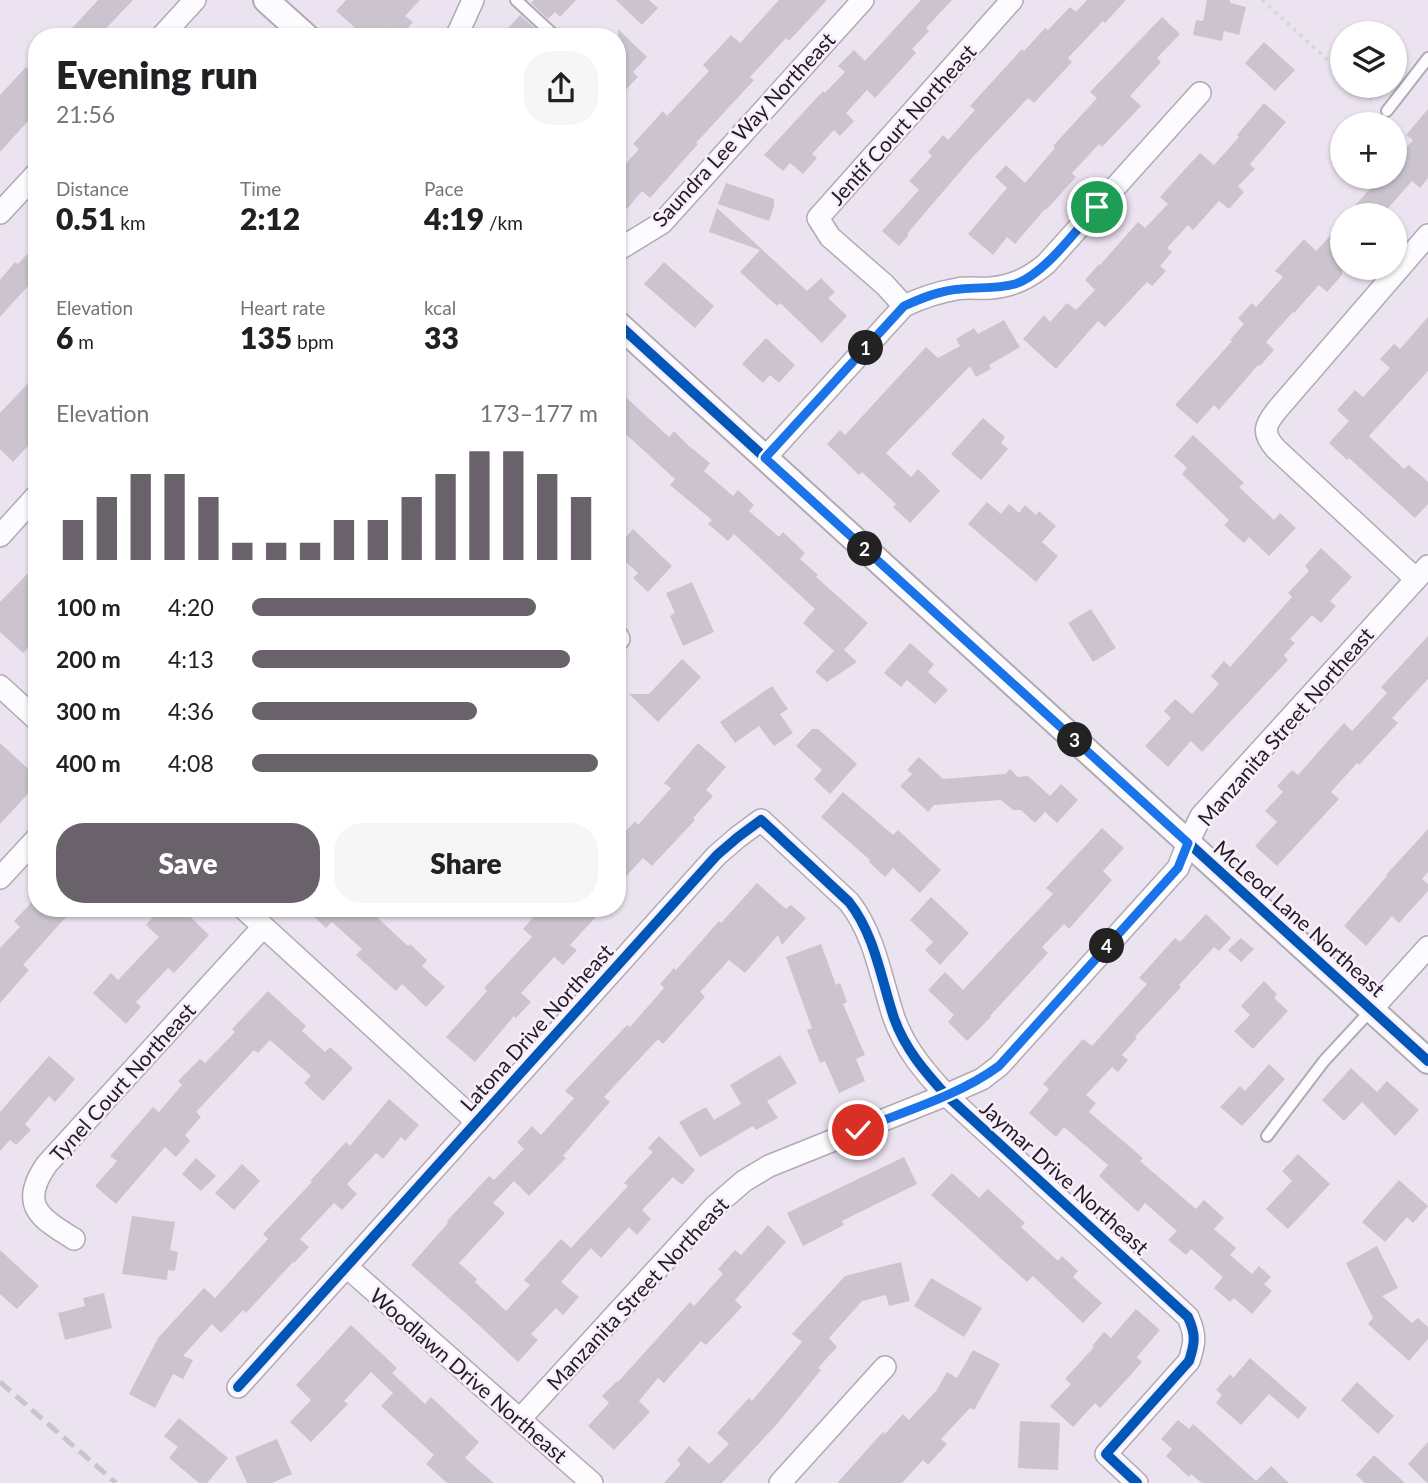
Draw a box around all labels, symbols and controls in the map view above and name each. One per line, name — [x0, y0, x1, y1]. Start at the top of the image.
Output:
map controls — [1330, 21, 1407, 280]
button: layers — [1330, 21, 1407, 98]
street label: Saundra Lee Way Northeast — [646, 26, 840, 231]
street label: Jentif Court Northeast — [823, 38, 981, 209]
text: Evening run — [56, 51, 258, 97]
button: share — [524, 51, 598, 125]
text: 21:56 — [56, 100, 115, 128]
button: + — [1330, 112, 1407, 189]
text: Distance — [56, 177, 129, 200]
text: Time — [240, 177, 281, 200]
text: Pace — [424, 177, 463, 200]
pin — [1067, 177, 1127, 237]
icon: arrive — [1078, 188, 1116, 226]
text: 0.51 — [56, 200, 115, 236]
text: 2:12 — [240, 200, 300, 236]
text: 4:19 — [424, 200, 484, 236]
button: − — [1330, 203, 1407, 280]
text: km — [115, 211, 146, 234]
text: /km — [484, 211, 523, 234]
text: Elevation — [56, 296, 133, 319]
text: Heart rate — [240, 296, 325, 319]
text: kcal — [424, 296, 456, 319]
text: 6 — [56, 319, 73, 355]
text: 135 — [240, 319, 292, 355]
text: 33 — [424, 319, 459, 355]
text: m — [73, 330, 94, 353]
text: bpm — [292, 330, 334, 353]
pin: 1 — [848, 330, 884, 366]
text: 1 — [860, 336, 871, 359]
text: Elevation — [56, 399, 149, 427]
text: 173–177 m — [480, 399, 598, 427]
pin: 2 — [848, 532, 882, 566]
text: 2 — [859, 537, 870, 560]
text: 100 m — [56, 593, 121, 621]
text: 4:20 — [168, 593, 214, 621]
street label: Manzanita Street Northeast — [1192, 621, 1378, 830]
text: 200 m — [56, 645, 121, 673]
text: 4:13 — [168, 645, 214, 673]
text: 300 m — [56, 697, 121, 725]
text: 4:36 — [168, 697, 214, 725]
pin: 3 — [1058, 722, 1092, 758]
text: 3 — [1069, 728, 1080, 751]
text: 400 m — [56, 749, 121, 777]
text: 4:08 — [168, 749, 214, 777]
button: Save — [56, 823, 320, 903]
button: Share — [334, 823, 598, 903]
street label: McLeod Lane Northeast — [1209, 835, 1391, 1002]
pin: 4 — [1090, 928, 1124, 964]
text: 4 — [1101, 934, 1112, 957]
street label: Latona Drive Northeast — [454, 938, 618, 1116]
street label: Tynel Court Northeast — [44, 997, 200, 1167]
street label: Jaymar Drive Northeast — [976, 1095, 1155, 1259]
pin — [828, 1100, 888, 1160]
icon: check — [839, 1111, 877, 1149]
street label: Manzanita Street Northeast — [541, 1191, 733, 1395]
street label: Woodlawn Drive Northeast — [365, 1283, 573, 1468]

